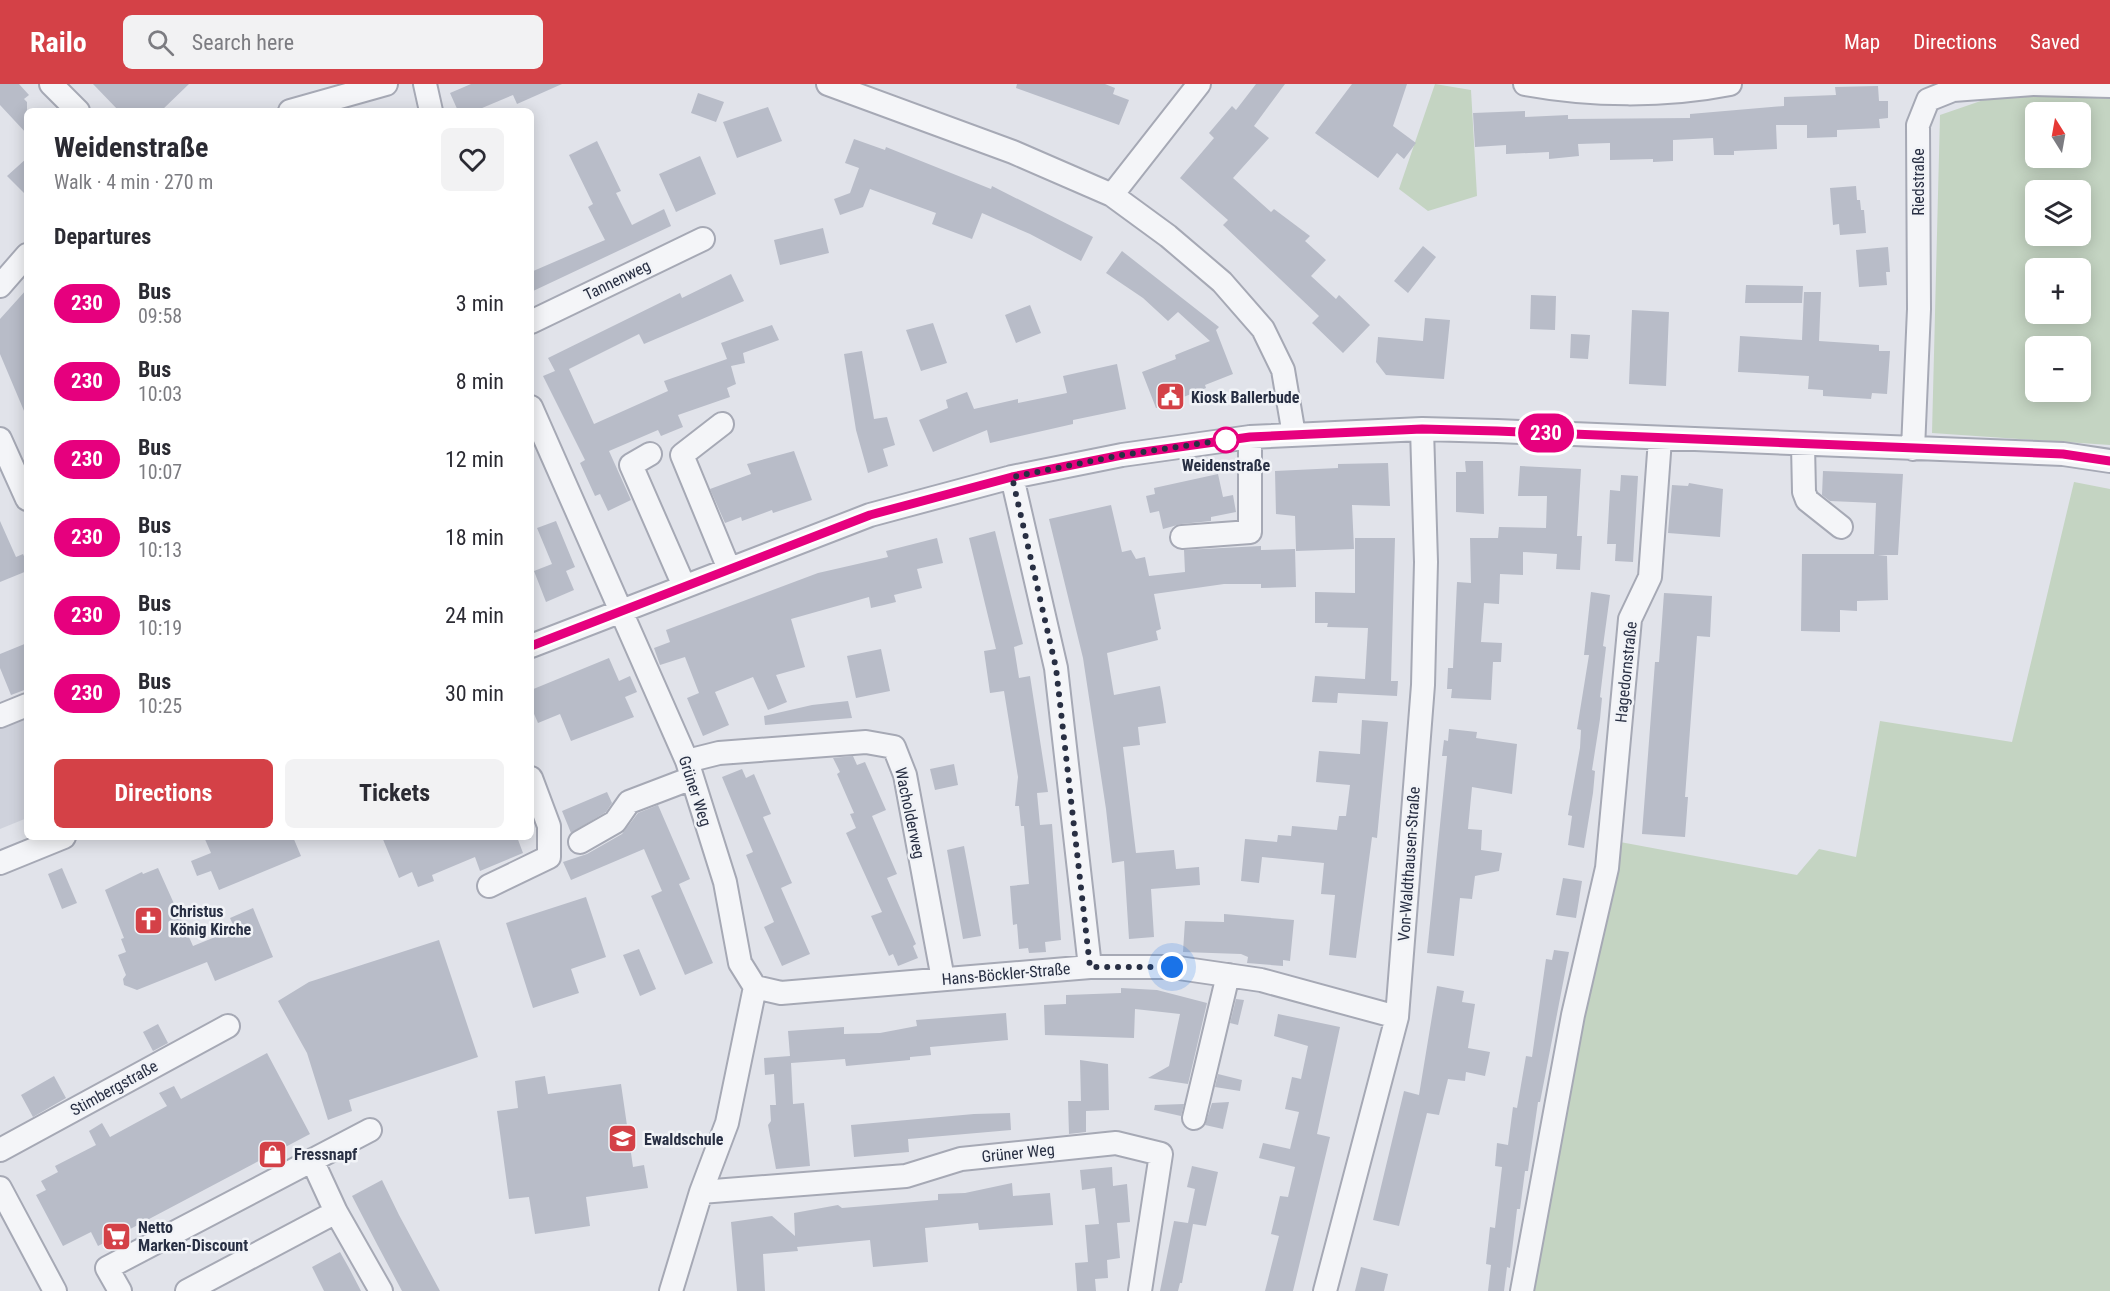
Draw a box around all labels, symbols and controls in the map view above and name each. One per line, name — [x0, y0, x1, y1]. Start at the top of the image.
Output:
search box — [123, 15, 543, 69]
text: Railo — [30, 26, 87, 59]
icon: search — [144, 26, 177, 59]
text: Search here — [192, 30, 294, 55]
text: Map — [1844, 30, 1880, 54]
text: Directions — [1913, 30, 1997, 54]
text: Saved — [2030, 30, 2080, 54]
north arrow — [2025, 102, 2091, 168]
map controls — [2025, 102, 2091, 402]
button: heart — [441, 128, 504, 191]
text: Weidenstraße — [54, 131, 208, 164]
street label: Riedstraße — [1909, 148, 1928, 216]
text: Walk · 4 min · 270 m — [54, 170, 213, 194]
button: layers — [2025, 180, 2091, 246]
text: Departures — [54, 224, 151, 249]
street label: Tannenweg — [581, 256, 653, 304]
button: + — [2025, 258, 2091, 324]
text: Bus — [138, 279, 171, 304]
text: 230 — [71, 291, 103, 315]
text: 3 min — [456, 291, 504, 316]
text: 09:58 — [138, 304, 182, 328]
button: − — [2025, 336, 2091, 402]
text: Bus — [138, 357, 171, 382]
text: 230 — [71, 369, 103, 393]
text: 8 min — [456, 369, 504, 394]
public building icon: Kiosk Ballerbude — [1154, 381, 1186, 413]
text: 10:03 — [138, 382, 182, 406]
place label: Kiosk Ballerbude — [1191, 388, 1300, 407]
line badge: 230 — [1512, 414, 1580, 452]
text: 230 — [1530, 421, 1562, 445]
marker: Weidenstraße — [1213, 427, 1239, 453]
text: Bus — [138, 435, 171, 460]
text: 230 — [71, 447, 103, 471]
text: 12 min — [445, 447, 504, 472]
place label: Weidenstraße — [1182, 456, 1270, 475]
text: 10:07 — [138, 460, 182, 484]
text: Bus — [138, 513, 171, 538]
text: 230 — [71, 525, 103, 549]
text: 18 min — [445, 525, 504, 550]
text: 10:13 — [138, 538, 182, 562]
text: Bus — [138, 591, 171, 616]
text: 230 — [71, 603, 103, 627]
text: 24 min — [445, 603, 504, 628]
text: 10:19 — [138, 616, 182, 640]
street label: Hagedornstraße — [1611, 620, 1641, 724]
text: Bus — [138, 669, 171, 694]
text: 230 — [71, 681, 103, 705]
text: 30 min — [445, 681, 504, 706]
text: 10:25 — [138, 694, 182, 718]
street label: Grüner Weg — [675, 753, 715, 829]
button: Directions — [54, 759, 273, 828]
button: Tickets — [285, 759, 504, 828]
street label: Wacholderweg — [891, 766, 929, 860]
street label: Von-Waldthausen-Straße — [1394, 786, 1424, 942]
place label: Christus König Kirche — [170, 902, 252, 939]
church icon: Christus König Kirche — [133, 904, 165, 936]
your location — [1157, 952, 1187, 982]
street label: Hans-Böckler-Straße — [941, 959, 1071, 989]
street label: Stimbergstraße — [67, 1056, 161, 1120]
school or university icon: Ewaldschule — [607, 1123, 639, 1155]
place label: Ewaldschule — [644, 1130, 724, 1149]
shop icon: Fressnapf — [257, 1138, 289, 1170]
street label: Grüner Weg — [981, 1140, 1055, 1166]
place label: Fressnapf — [294, 1145, 358, 1164]
place label: Netto Marken-Discount — [138, 1218, 248, 1255]
supermarket icon: Netto Marken-Discount — [101, 1220, 133, 1252]

